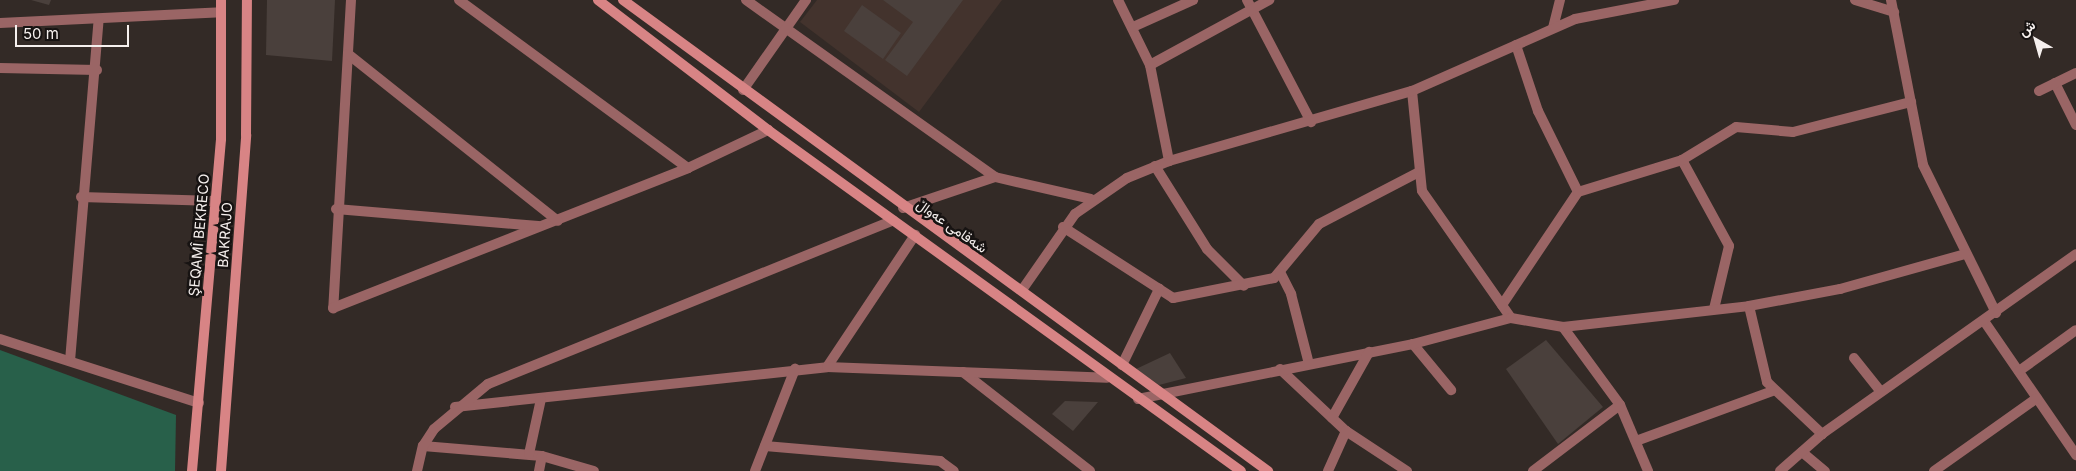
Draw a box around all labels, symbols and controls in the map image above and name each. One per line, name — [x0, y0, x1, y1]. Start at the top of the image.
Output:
scale bar — [18, 15, 131, 47]
north arrow — [2011, 15, 2061, 65]
text: ش — [2015, 16, 2038, 40]
text: 50 m — [23, 24, 59, 43]
street label: ŞEQAMÎ BEKRECO — [185, 173, 213, 297]
street label: شەقامی عەواڵ — [914, 196, 990, 256]
street label: BAKRAJO — [214, 202, 236, 268]

